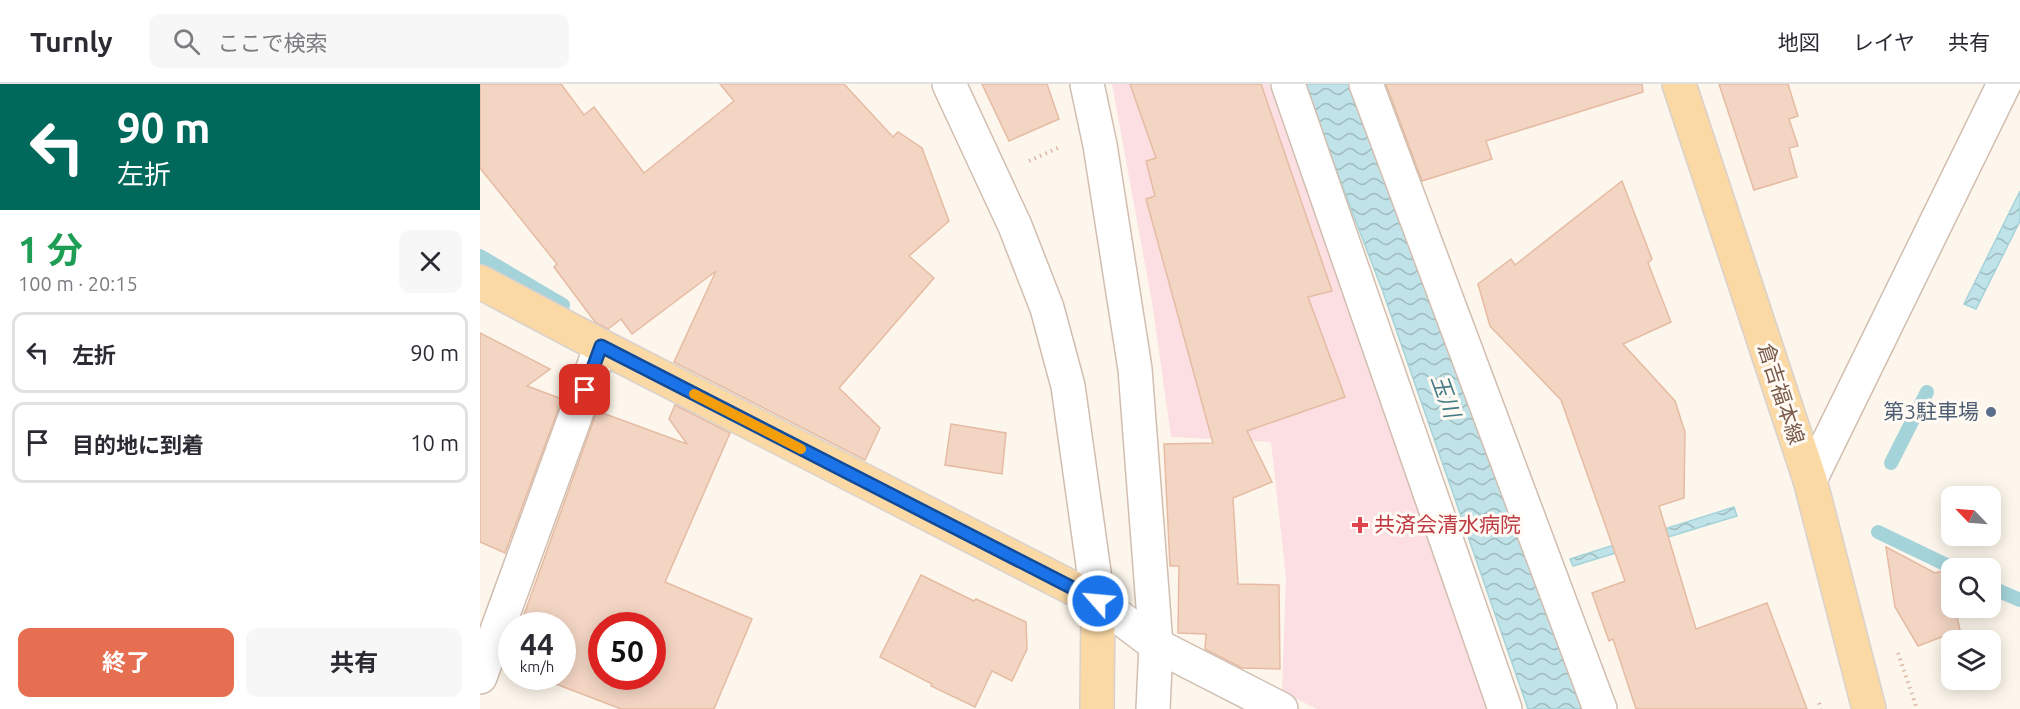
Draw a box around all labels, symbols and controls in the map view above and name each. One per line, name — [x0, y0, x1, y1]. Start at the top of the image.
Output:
search box — [149, 14, 569, 68]
icon: search — [170, 25, 203, 58]
text: Turnly — [30, 26, 113, 57]
text: ここで検索 — [218, 30, 328, 55]
text: 地図 — [1778, 30, 1820, 54]
text: レイヤ — [1853, 30, 1915, 54]
text: 共有 — [1948, 30, 1990, 54]
text: 90 m — [117, 104, 211, 151]
icon: left — [18, 108, 96, 186]
text: 左折 — [117, 159, 171, 189]
text: 1 分 — [18, 229, 83, 270]
button: close — [399, 230, 462, 293]
text: 100 m · 20:15 — [18, 272, 138, 295]
icon: left — [21, 336, 54, 369]
text: 90 m — [410, 340, 459, 365]
street label: 倉吉福本線 — [1754, 340, 1810, 447]
text: 左折 — [72, 342, 116, 367]
pin — [559, 364, 610, 415]
water label: 玉川 — [1427, 371, 1466, 423]
icon: arrive — [568, 373, 601, 406]
place label: 第3駐車場 — [1883, 399, 1979, 423]
marker: 第3駐車場 — [1984, 405, 1998, 419]
icon: arrive — [21, 426, 54, 459]
text: 10 m — [410, 430, 459, 455]
text: 目的地に到着 — [72, 432, 204, 457]
north arrow — [1941, 486, 2001, 546]
map controls — [1941, 486, 2001, 690]
place label: 共済会清水病院 — [1374, 512, 1521, 536]
marker: 共済会清水病院 — [1351, 516, 1369, 534]
button: search — [1941, 558, 2001, 618]
position arrow — [1066, 569, 1130, 633]
speed limit sign: 50 — [588, 612, 666, 690]
text: 44 — [520, 627, 554, 661]
button: 終了 — [18, 628, 234, 697]
button: 共有 — [246, 628, 462, 697]
button: layers — [1941, 630, 2001, 690]
text: km/h — [520, 658, 554, 675]

